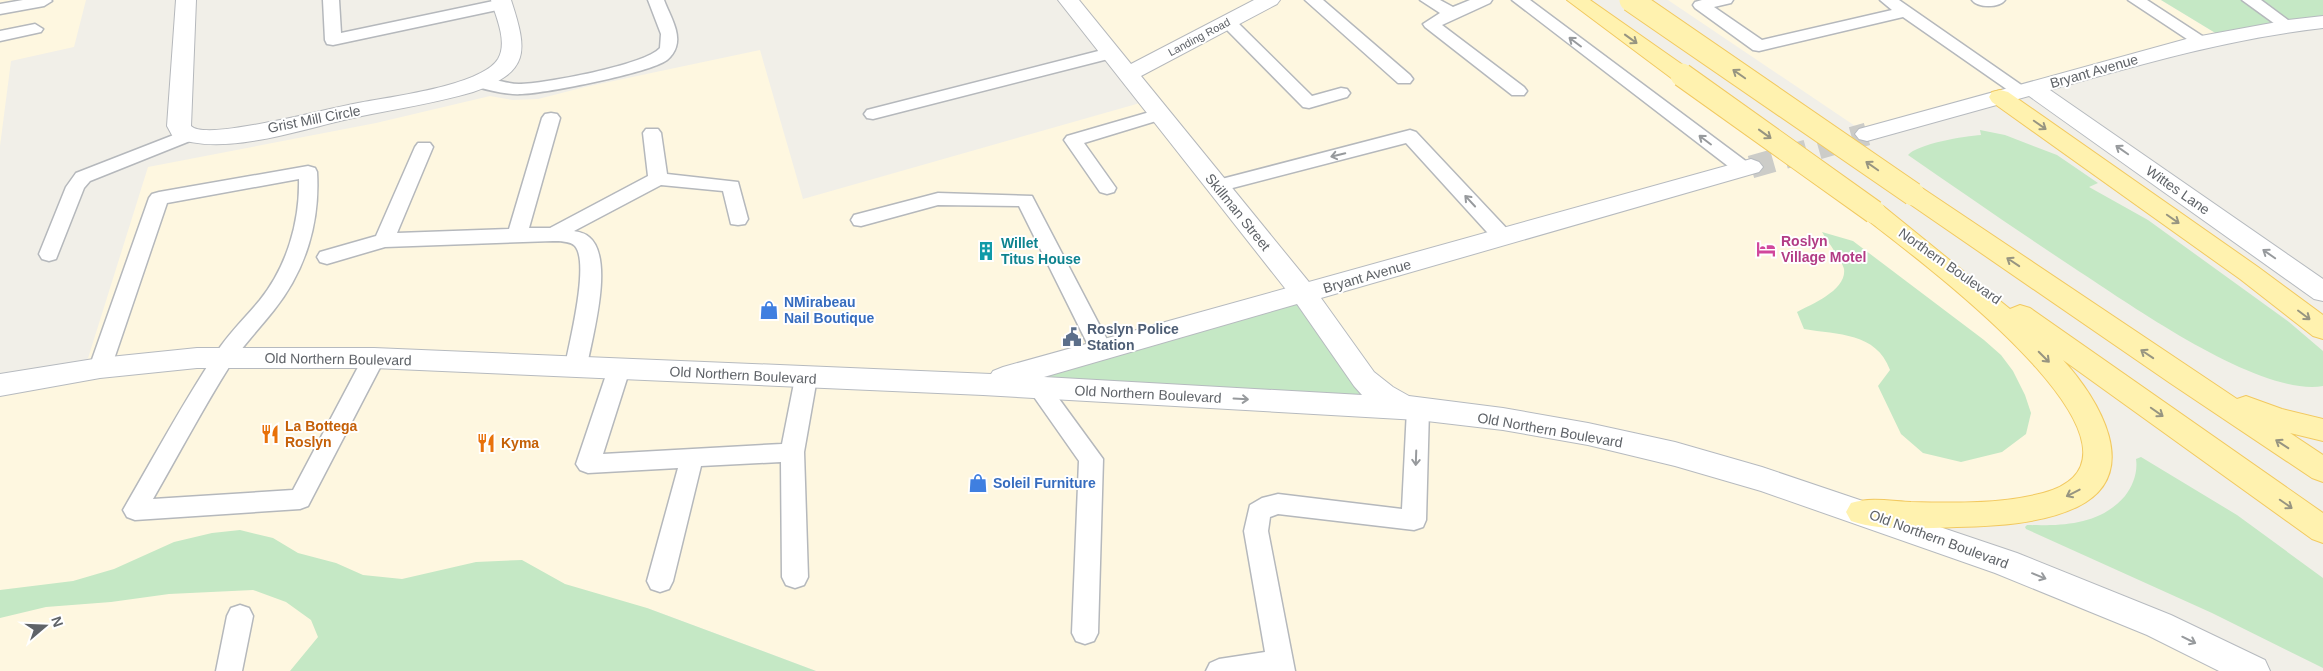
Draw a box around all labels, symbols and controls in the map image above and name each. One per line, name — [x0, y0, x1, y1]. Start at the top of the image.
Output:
street label: Landing Road — [1166, 16, 1232, 58]
one-way arrow — [1624, 33, 1637, 44]
one-way arrow — [1568, 37, 1582, 47]
street label: Bryant Avenue — [2048, 51, 2140, 91]
one-way arrow — [1732, 69, 1746, 79]
street label: Grist Mill Circle — [266, 102, 362, 136]
one-way arrow — [2033, 120, 2047, 130]
one-way arrow — [1758, 129, 1772, 139]
one-way arrow — [1698, 135, 1712, 145]
one-way arrow — [2115, 145, 2129, 155]
one-way arrow — [1331, 151, 1347, 160]
one-way arrow — [1866, 161, 1880, 171]
street label: Wittes Lane — [2143, 162, 2213, 218]
street label: Skillman Street — [1202, 170, 1274, 254]
one-way arrow — [1464, 195, 1476, 208]
one-way arrow — [2166, 214, 2180, 224]
street label: Northern Boulevard — [1896, 225, 2004, 307]
place label: Roslyn Village Motel — [1781, 233, 1866, 265]
place label: Willet Titus House — [1001, 235, 1081, 267]
hotel icon: Roslyn Village Motel — [1755, 238, 1777, 260]
building icon: Willet Titus House — [975, 240, 997, 262]
one-way arrow — [2262, 249, 2276, 259]
street label: Bryant Avenue — [1321, 256, 1413, 296]
one-way arrow — [2006, 257, 2020, 267]
place label: NMirabeau Nail Boutique — [784, 294, 874, 326]
shop icon: NMirabeau Nail Boutique — [758, 299, 780, 321]
one-way arrow — [2297, 309, 2310, 320]
place label: Roslyn Police Station — [1087, 321, 1179, 353]
public building icon: Roslyn Police Station — [1061, 326, 1083, 348]
one-way arrow — [2140, 349, 2154, 359]
street label: Old Northern Boulevard — [264, 350, 412, 368]
one-way arrow — [2037, 351, 2049, 363]
street label: Old Northern Boulevard — [669, 363, 817, 387]
street label: Old Northern Boulevard — [1074, 382, 1222, 406]
one-way arrow — [1233, 395, 1249, 404]
one-way arrow — [2149, 407, 2163, 417]
street label: Old Northern Boulevard — [1476, 409, 1624, 451]
place label: La Bottega Roslyn — [285, 418, 358, 450]
restaurant icon: La Bottega Roslyn — [259, 423, 281, 445]
restaurant icon: Kyma — [475, 432, 497, 454]
place label: Kyma — [501, 435, 539, 451]
one-way arrow — [2276, 439, 2290, 449]
one-way arrow — [1411, 450, 1421, 466]
shop icon: Soleil Furniture — [967, 472, 989, 494]
place label: Soleil Furniture — [993, 475, 1096, 491]
one-way arrow — [2066, 489, 2081, 498]
one-way arrow — [2279, 499, 2293, 509]
street label: Old Northern Boulevard — [1867, 506, 2011, 572]
one-way arrow — [2031, 572, 2046, 581]
north arrow — [20, 601, 70, 651]
text: N — [48, 614, 67, 629]
one-way arrow — [2181, 636, 2196, 645]

